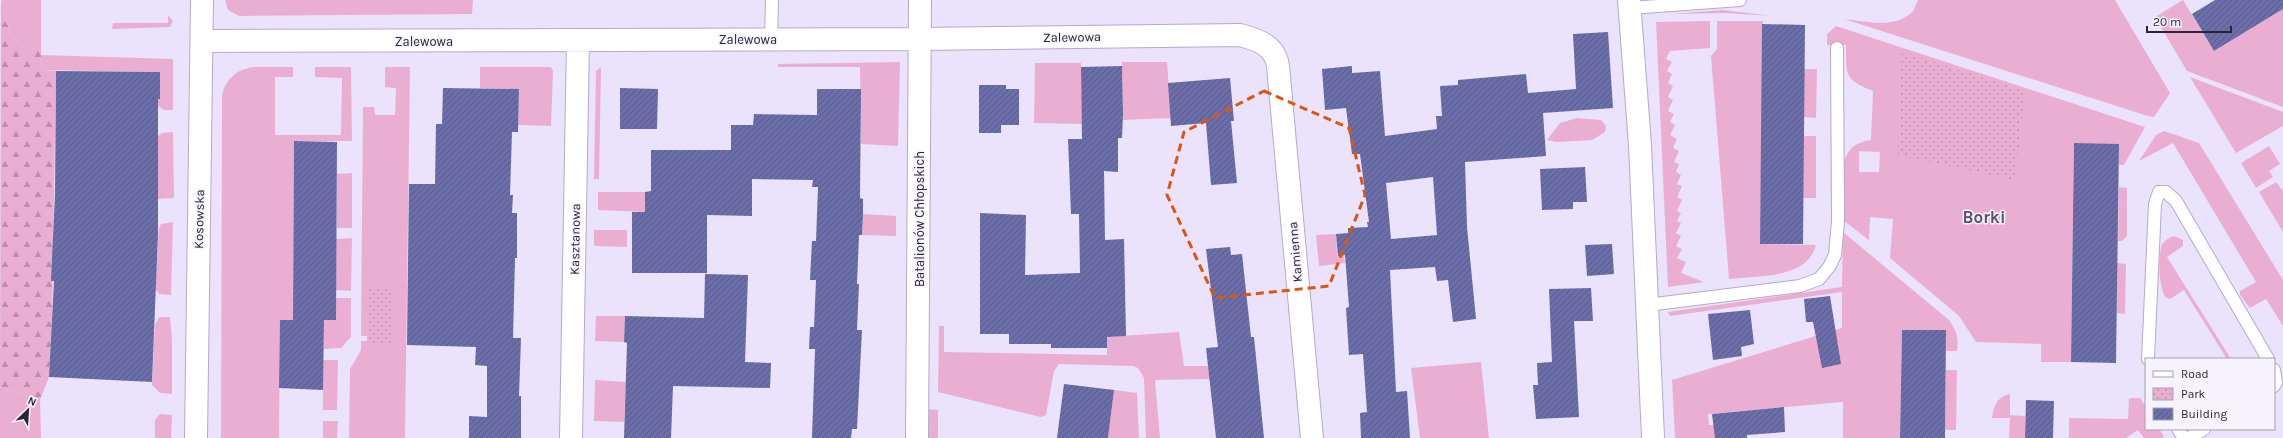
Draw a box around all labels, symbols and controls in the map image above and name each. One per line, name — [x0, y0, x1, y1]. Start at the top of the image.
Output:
scale bar — [2147, 8, 2231, 34]
text: 20 m — [2153, 15, 2181, 29]
street label: Zalewowa — [1043, 29, 1101, 45]
street label: Zalewowa — [719, 32, 777, 47]
street label: Zalewowa — [395, 34, 453, 49]
street label: Batalionów Chłopskich — [912, 151, 927, 287]
street label: Kosowska — [191, 189, 207, 249]
street label: Kasztanowa — [567, 203, 583, 275]
district label: Borki — [1963, 207, 2005, 227]
street label: Kamienna — [1285, 221, 1305, 283]
legend — [2145, 358, 2275, 430]
text: Road — [2181, 367, 2209, 381]
text: Park — [2181, 387, 2206, 401]
north arrow — [8, 390, 48, 430]
text: N — [26, 394, 38, 409]
text: Building — [2181, 407, 2228, 421]

